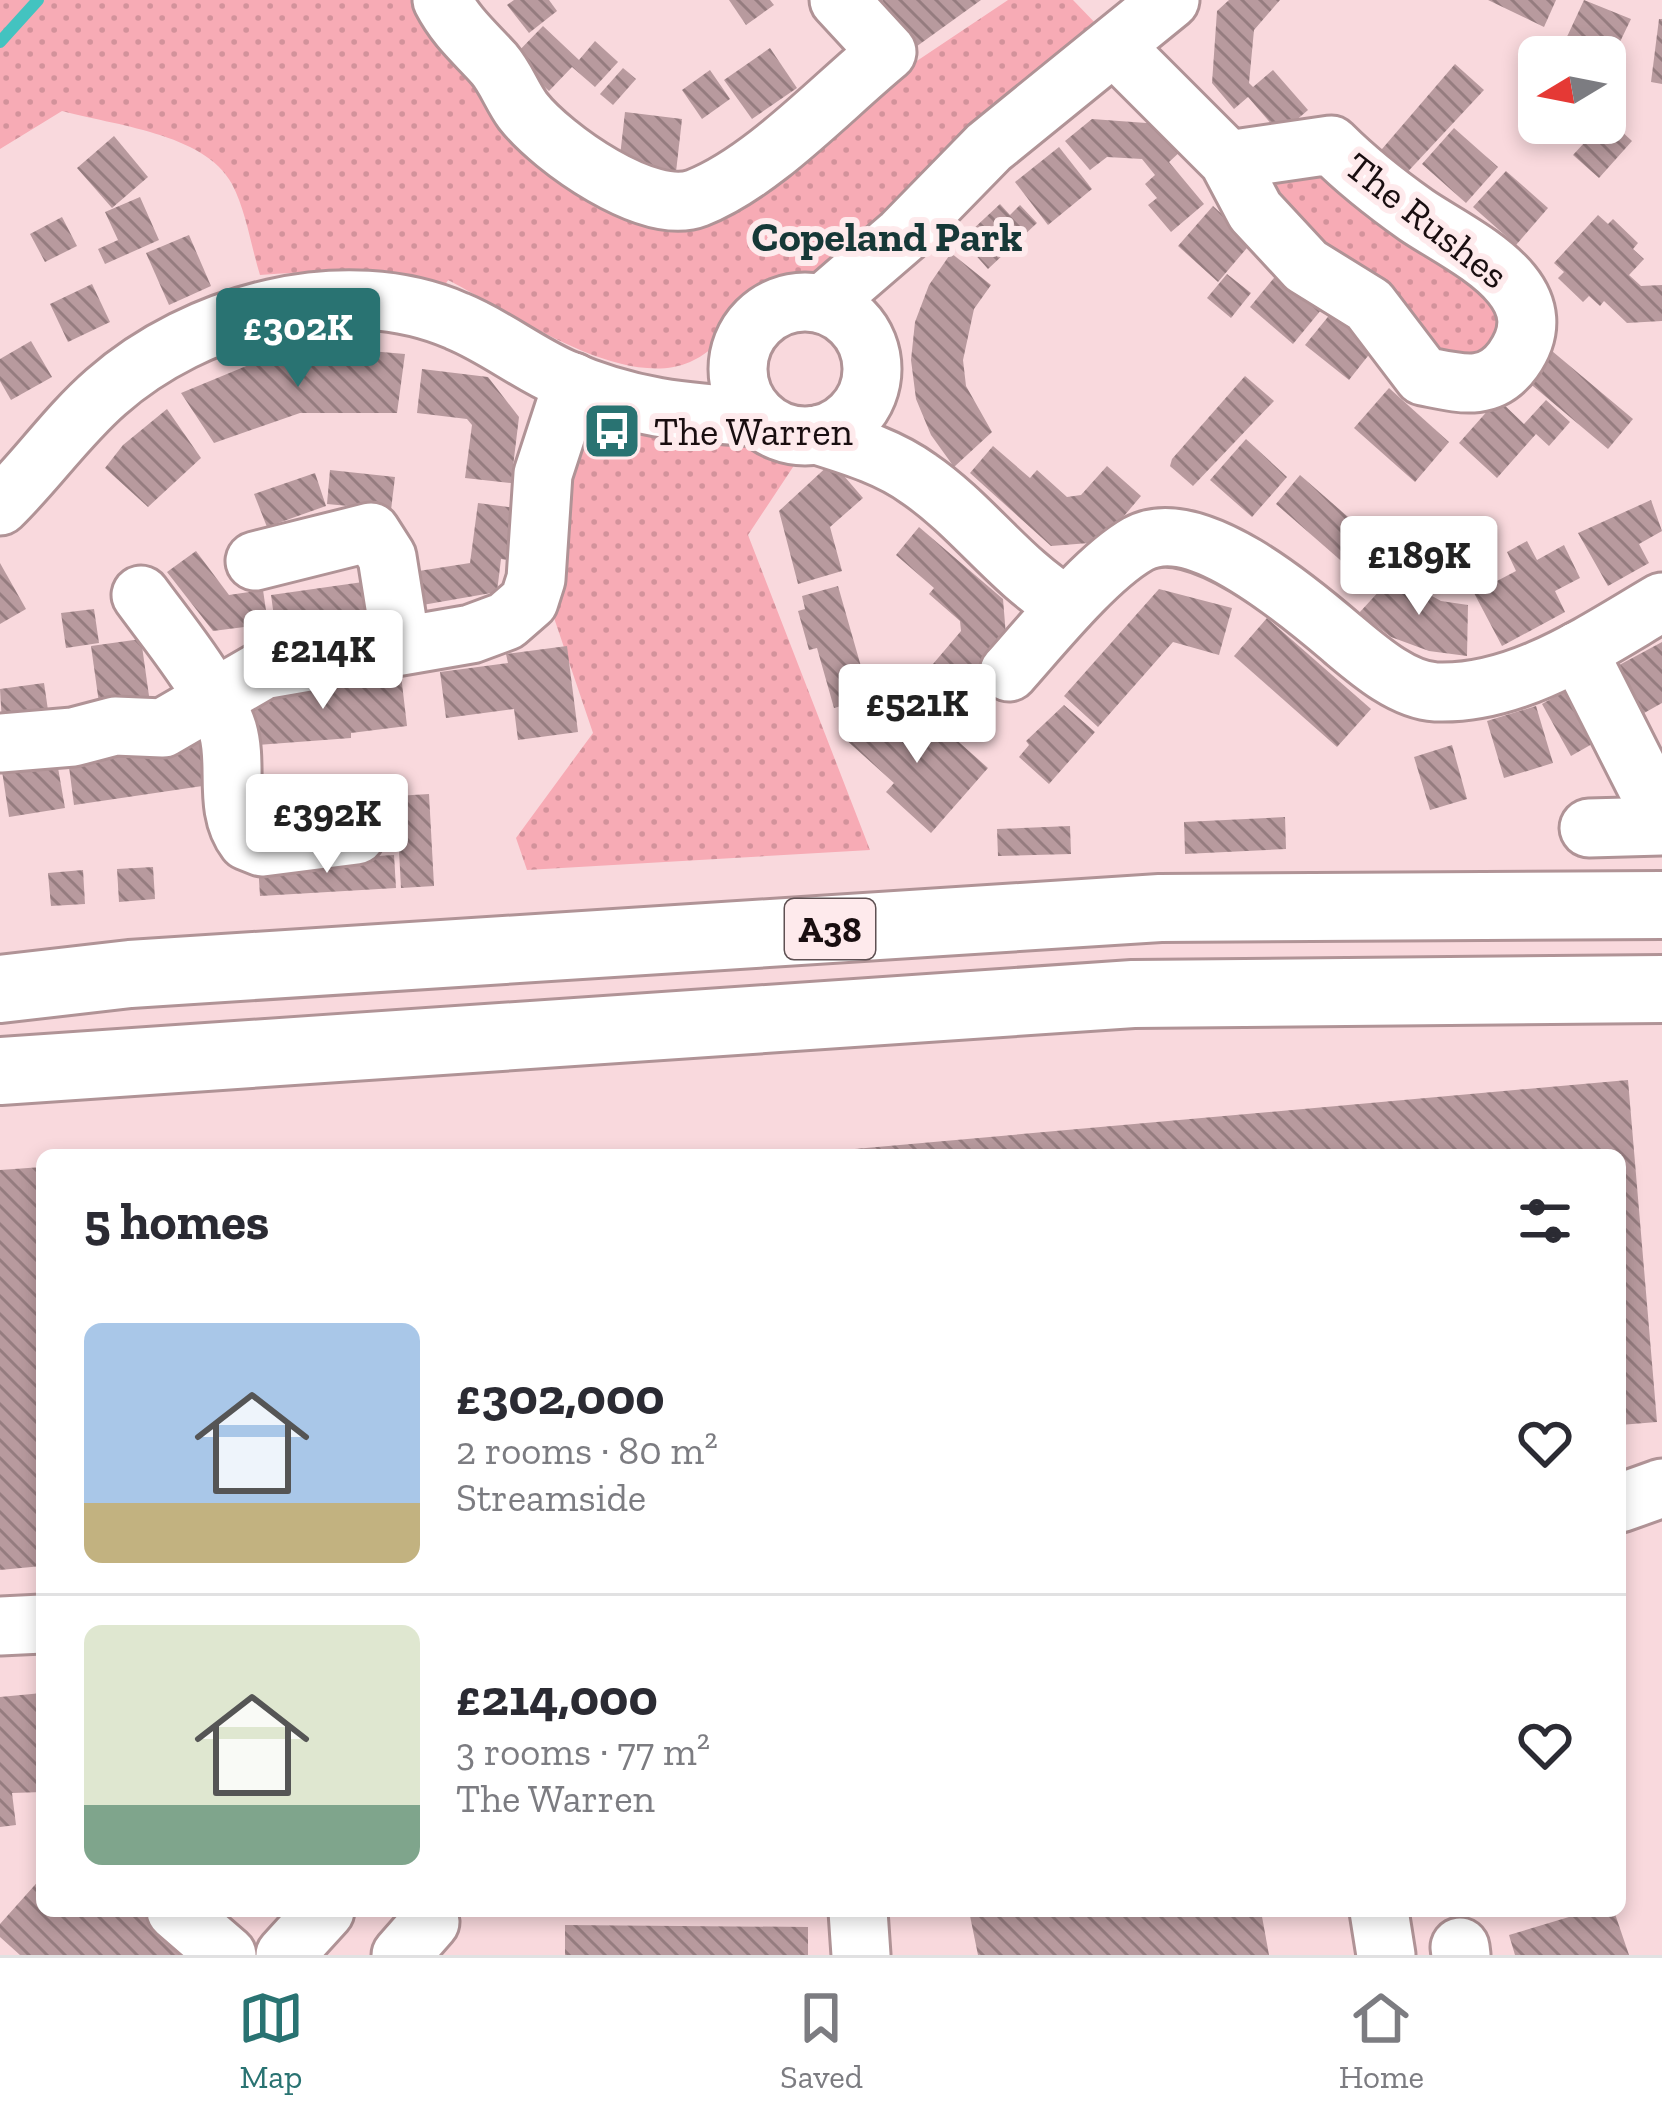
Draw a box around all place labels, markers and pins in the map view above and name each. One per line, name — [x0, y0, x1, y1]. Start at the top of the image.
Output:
pin: £302K — [214, 288, 382, 390]
bus stop icon: The Warren — [581, 400, 643, 462]
place label: The Warren — [654, 408, 853, 455]
pin: £189K — [1335, 516, 1503, 618]
pin: £214K — [239, 610, 407, 712]
pin: £521K — [833, 664, 1001, 766]
pin: £392K — [243, 774, 411, 876]

